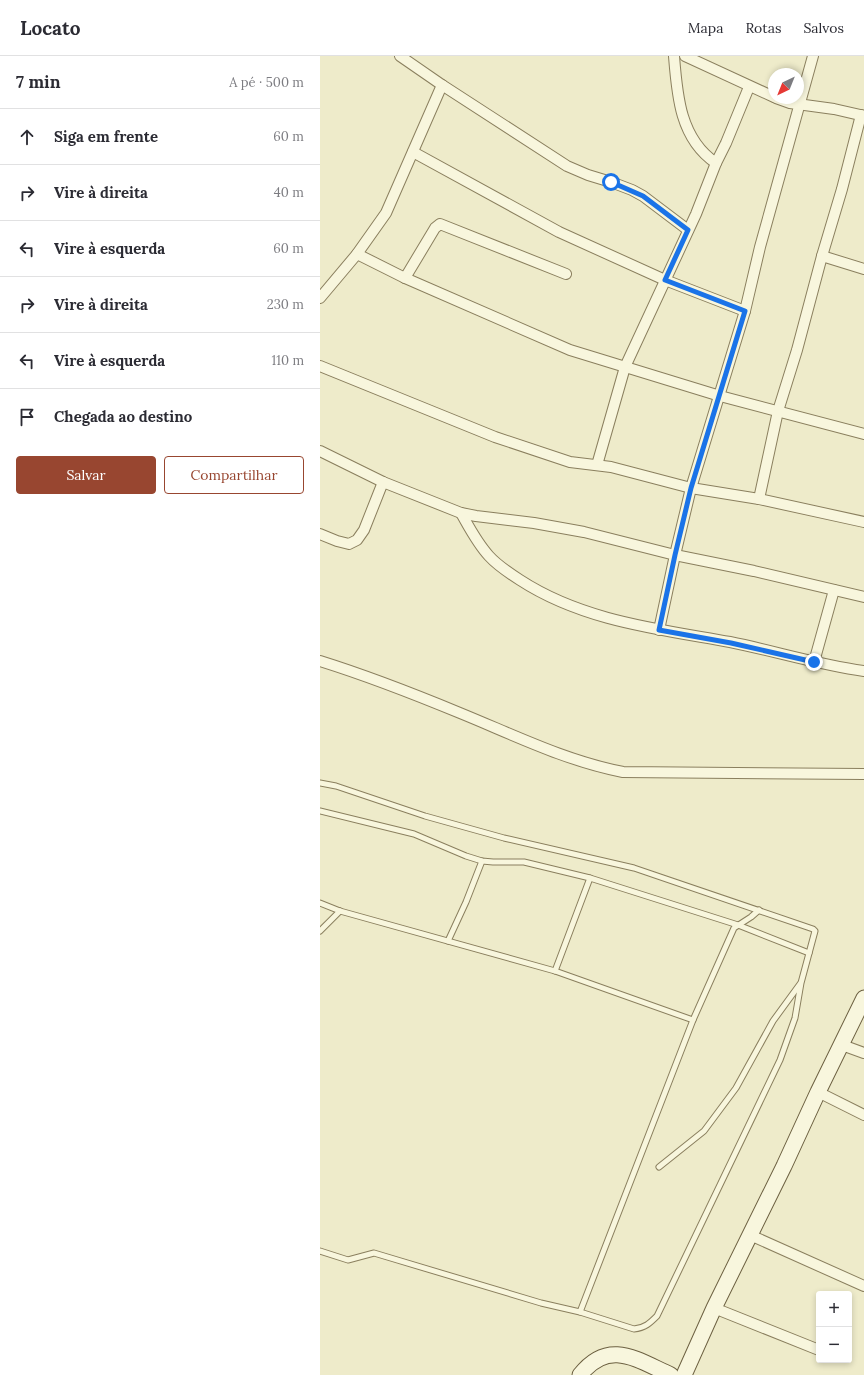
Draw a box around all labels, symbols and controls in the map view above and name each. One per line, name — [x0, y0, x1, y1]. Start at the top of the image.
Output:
text: Locato — [20, 16, 81, 40]
text: Mapa — [688, 19, 723, 37]
text: Rotas — [745, 19, 781, 37]
text: Salvos — [803, 19, 844, 37]
north arrow — [768, 68, 804, 104]
text: 7 min — [16, 71, 61, 93]
text: A pé · 500 m — [229, 74, 304, 91]
icon: ahead — [16, 126, 38, 148]
text: Siga em frente — [54, 127, 158, 146]
text: 60 m — [273, 128, 304, 145]
route start — [602, 173, 620, 191]
icon: right — [16, 182, 38, 204]
text: Vire à direita — [54, 183, 148, 202]
text: 40 m — [274, 184, 304, 201]
icon: left — [16, 238, 38, 260]
text: Vire à esquerda — [54, 239, 165, 258]
text: 60 m — [273, 240, 304, 257]
icon: right — [16, 294, 38, 316]
text: Vire à direita — [54, 295, 148, 314]
text: 230 m — [267, 296, 304, 313]
icon: left — [16, 350, 38, 372]
text: Vire à esquerda — [54, 351, 165, 370]
text: 110 m — [271, 352, 304, 369]
icon: arrive — [16, 406, 38, 428]
text: Chegada ao destino — [54, 407, 192, 426]
button: Salvar — [16, 456, 156, 494]
button: Compartilhar — [164, 456, 304, 494]
route end — [805, 653, 823, 671]
map controls — [816, 1291, 852, 1363]
button: + — [816, 1291, 852, 1327]
button: − — [816, 1327, 852, 1363]

